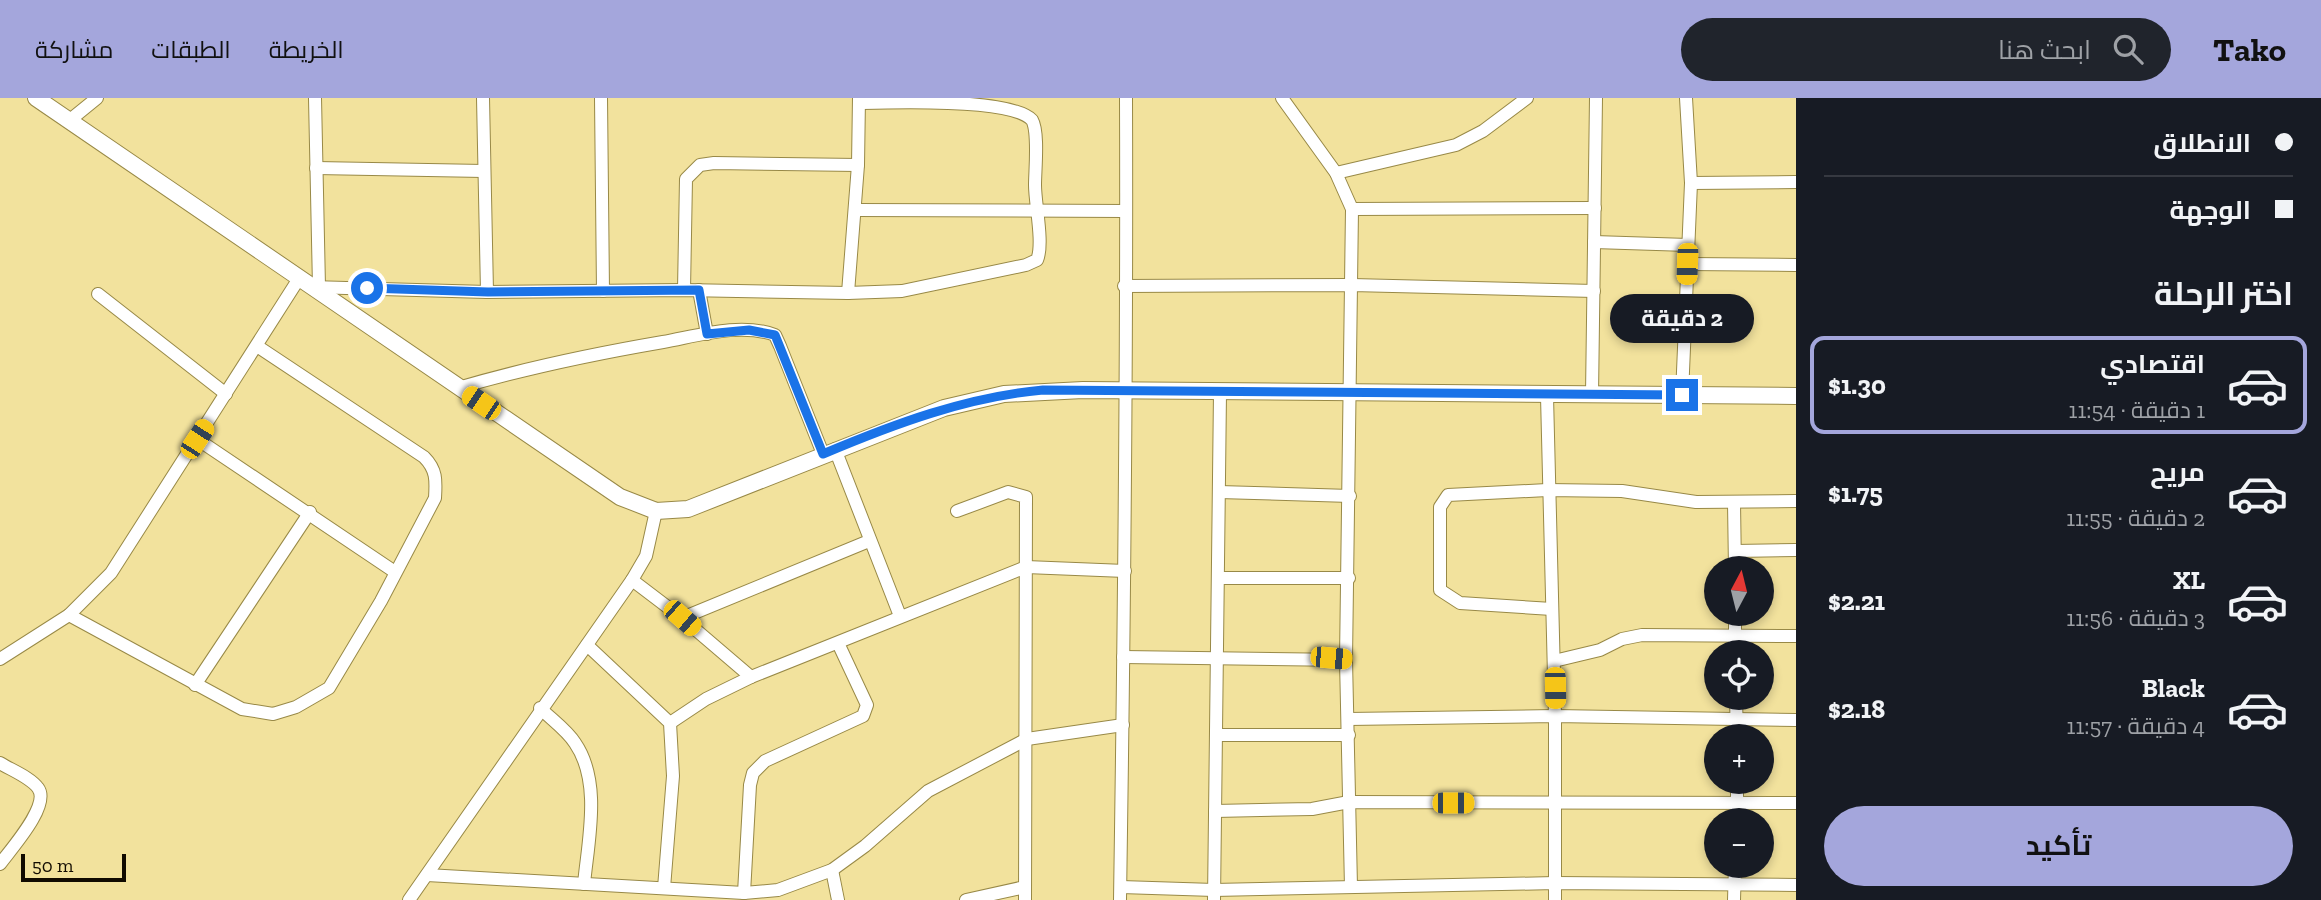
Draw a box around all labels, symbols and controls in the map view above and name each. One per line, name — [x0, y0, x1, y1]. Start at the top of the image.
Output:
search box — [1681, 18, 2171, 81]
icon: search — [2109, 30, 2147, 68]
text: Tako — [2213, 30, 2286, 69]
text: ابحث هنا — [1998, 34, 2091, 66]
text: مشاركة — [35, 35, 113, 64]
text: الطبقات — [151, 35, 231, 64]
text: الخريطة — [269, 35, 344, 64]
text: الانطلاق — [2153, 127, 2251, 159]
text: الوجهة — [2170, 194, 2251, 226]
car — [1676, 243, 1699, 285]
route start — [351, 272, 383, 304]
text: اختر الرحلة — [2154, 275, 2293, 313]
callout: 2 دقيقة — [1610, 294, 1754, 342]
text: 2 دقيقة — [1641, 304, 1723, 332]
text: اقتصادي — [2100, 348, 2205, 380]
icon: car — [2226, 354, 2289, 417]
text: $1.30 — [1828, 369, 1886, 401]
route end — [1666, 379, 1698, 411]
car — [458, 383, 505, 423]
text: 1 دقيقة · 11:54 — [2069, 396, 2205, 424]
car — [177, 416, 218, 462]
text: مريح — [2150, 456, 2205, 488]
icon: car — [2226, 462, 2289, 525]
text: $1.75 — [1828, 477, 1883, 509]
text: 2 دقيقة · 11:55 — [2066, 504, 2205, 532]
north arrow — [1704, 556, 1774, 626]
map controls — [1704, 556, 1774, 878]
text: XL — [2173, 564, 2205, 596]
icon: car — [2226, 570, 2289, 633]
text: $2.21 — [1828, 585, 1885, 617]
car — [660, 596, 705, 640]
text: 3 دقيقة · 11:56 — [2066, 604, 2205, 632]
button: locate — [1704, 640, 1774, 710]
car — [1310, 646, 1353, 670]
car — [1545, 667, 1566, 709]
text: Black — [2142, 672, 2205, 704]
icon: car — [2226, 678, 2289, 741]
text: $2.18 — [1828, 693, 1885, 725]
text: 4 دقيقة · 11:57 — [2067, 712, 2205, 740]
button: + — [1704, 724, 1774, 794]
car — [1433, 793, 1475, 814]
button: تأكيد — [1824, 806, 2293, 886]
button: − — [1704, 808, 1774, 878]
scale bar — [21, 851, 126, 883]
text: 50 m — [32, 854, 73, 877]

